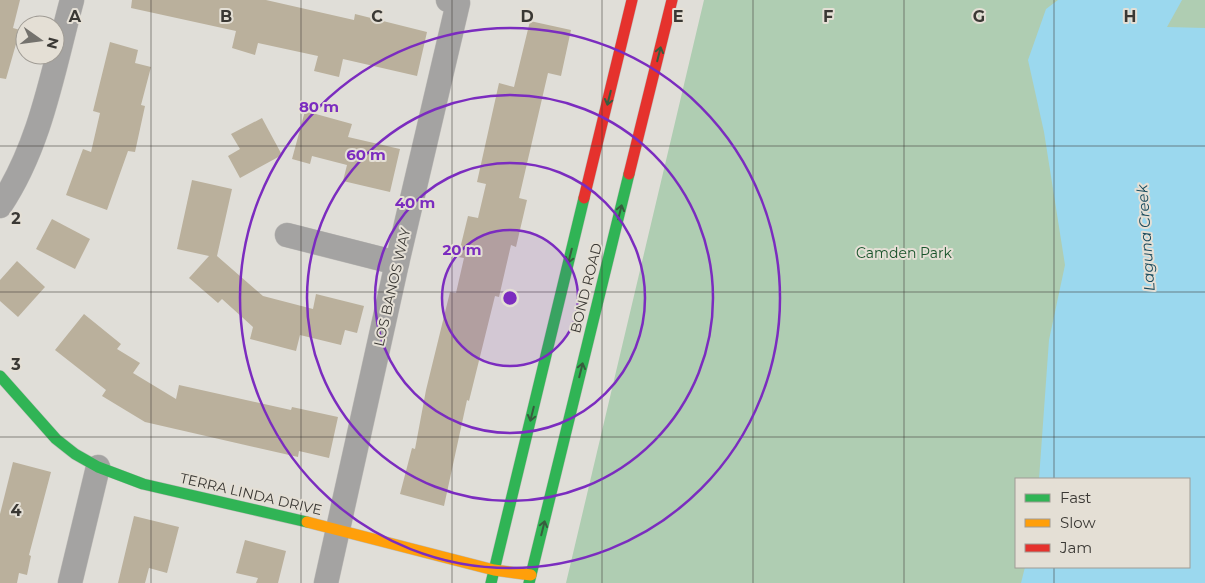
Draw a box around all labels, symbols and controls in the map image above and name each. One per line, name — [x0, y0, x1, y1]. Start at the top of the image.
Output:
text: A — [68, 7, 82, 26]
text: B — [220, 7, 232, 26]
text: C — [371, 7, 383, 26]
text: D — [520, 7, 534, 26]
text: E — [673, 7, 683, 26]
text: F — [823, 7, 833, 26]
text: G — [973, 7, 985, 26]
text: H — [1124, 7, 1136, 26]
north arrow — [15, 15, 65, 65]
text: N — [43, 35, 63, 51]
one-way arrow — [655, 47, 664, 63]
one-way arrow — [603, 90, 613, 106]
text: 80 m — [299, 97, 339, 116]
text: 60 m — [346, 145, 386, 164]
water label: Laguna Creek — [1132, 183, 1159, 292]
text: 40 m — [395, 193, 435, 212]
one-way arrow — [616, 205, 625, 221]
text: 2 — [11, 209, 21, 228]
street label: LOS BANOS WAY — [370, 226, 414, 348]
text: 20 m — [442, 240, 482, 259]
street label: BOND ROAD — [566, 241, 606, 335]
park label: Camden Park — [856, 244, 953, 262]
one-way arrow — [565, 248, 574, 264]
centre of rings — [501, 289, 519, 307]
text: 3 — [10, 355, 21, 374]
one-way arrow — [577, 363, 586, 379]
one-way arrow — [527, 406, 536, 422]
street label: TERRA LINDA DRIVE — [178, 469, 324, 519]
legend — [1015, 478, 1190, 568]
text: Fast — [1060, 488, 1091, 507]
text: 4 — [10, 501, 22, 520]
text: Slow — [1060, 513, 1096, 532]
one-way arrow — [539, 520, 548, 536]
text: Jam — [1059, 538, 1092, 557]

